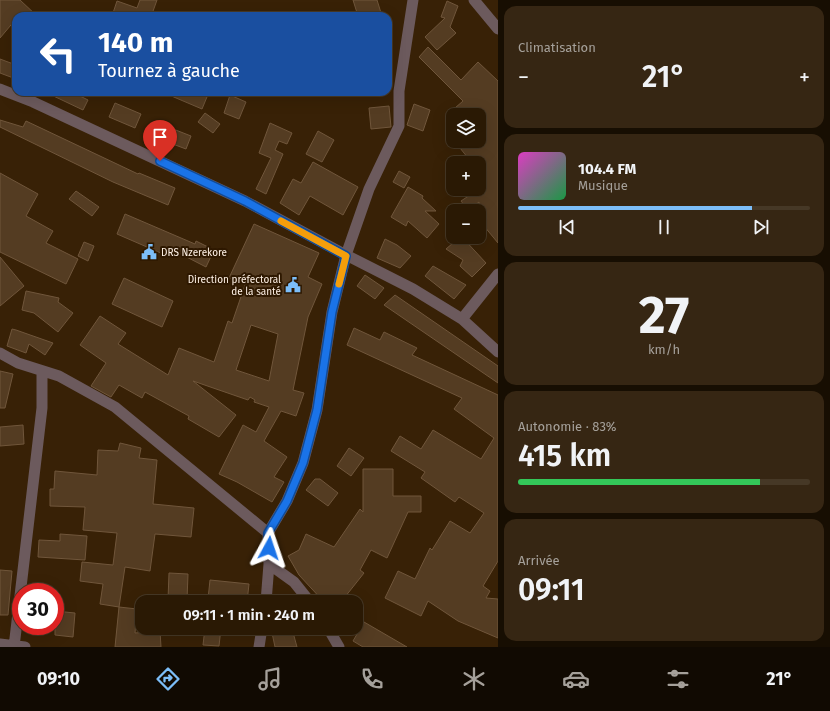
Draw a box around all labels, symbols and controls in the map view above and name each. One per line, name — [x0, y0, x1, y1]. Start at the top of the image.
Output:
text: 140 m — [98, 26, 174, 59]
icon: left — [32, 28, 84, 80]
text: Climatisation — [518, 40, 596, 55]
text: 21° — [642, 59, 686, 95]
text: Tournez à gauche — [98, 60, 240, 82]
text: − — [518, 64, 529, 91]
text: + — [799, 64, 810, 91]
map controls — [446, 108, 486, 244]
button: layers — [446, 108, 486, 148]
pin — [143, 120, 177, 161]
icon: arrive — [149, 126, 171, 148]
button: + — [446, 156, 486, 196]
text: 104.4 FM — [578, 160, 636, 178]
text: Musique — [578, 178, 628, 193]
button: − — [446, 204, 486, 244]
icon: previous — [556, 216, 578, 238]
icon: pause — [653, 216, 675, 238]
icon: next — [750, 216, 772, 238]
public building icon: DRS Nzerekore — [140, 243, 158, 261]
place label: DRS Nzerekore — [161, 247, 227, 259]
place label: Direction préfectoral de la santé — [188, 274, 281, 298]
public building icon: Direction préfectoral de la santé — [284, 276, 302, 294]
text: 27 — [639, 284, 689, 347]
text: km/h — [648, 342, 680, 357]
text: Autonomie · 83% — [518, 419, 617, 434]
text: 415 km — [518, 438, 611, 474]
position arrow — [248, 527, 290, 569]
text: Arrivée — [518, 553, 560, 568]
text: 09:11 — [518, 572, 585, 608]
speed limit sign: 30 — [12, 583, 64, 635]
text: 09:11 · 1 min · 240 m — [183, 606, 315, 624]
icon: directions — [154, 665, 182, 693]
icon: music — [256, 665, 284, 693]
icon: phone — [358, 665, 386, 693]
icon: climate — [460, 665, 488, 693]
icon: car — [562, 665, 590, 693]
icon: filters — [664, 665, 692, 693]
text: 09:10 — [37, 668, 80, 690]
text: 21° — [766, 668, 793, 690]

